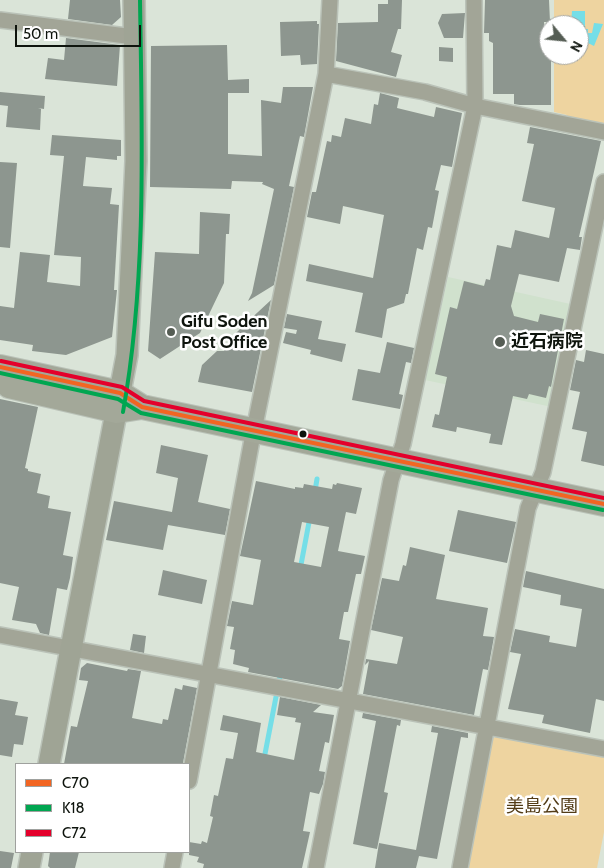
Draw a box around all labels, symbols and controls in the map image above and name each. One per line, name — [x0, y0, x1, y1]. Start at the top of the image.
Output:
scale bar — [18, 15, 144, 47]
north arrow — [539, 15, 589, 65]
text: 50 m — [23, 25, 58, 43]
text: N — [566, 38, 587, 55]
place label: Gifu Soden Post Office — [181, 311, 267, 354]
marker: Gifu Soden Post Office — [165, 326, 177, 338]
place label: 近石病院 — [511, 331, 583, 353]
marker: 近石病院 — [493, 335, 507, 349]
unlabelled marker — [298, 429, 308, 439]
legend — [15, 763, 190, 853]
text: C70 — [62, 774, 89, 792]
park label: 美島公園 — [506, 796, 578, 818]
text: K18 — [62, 799, 84, 817]
text: C72 — [62, 824, 87, 842]

